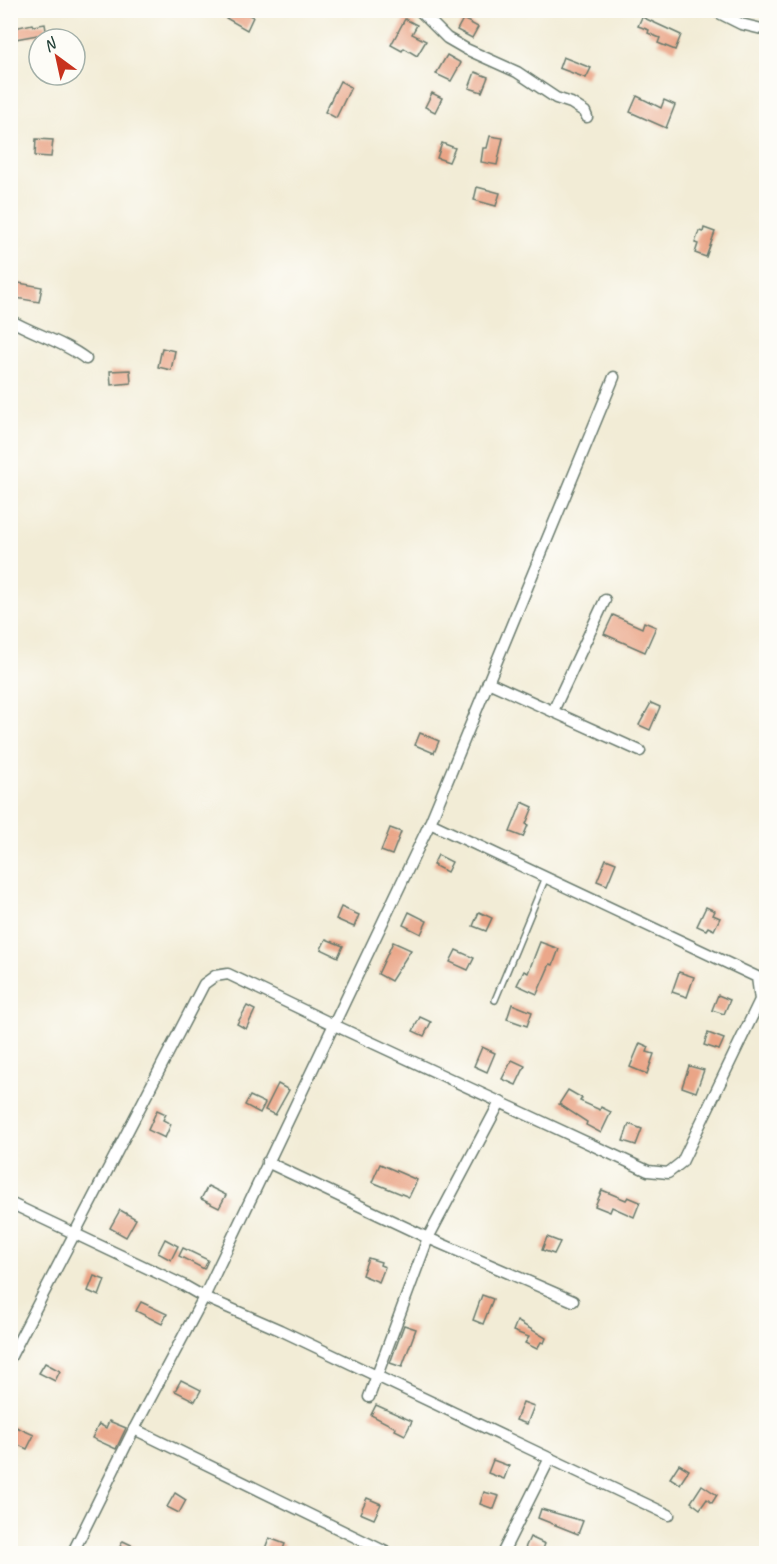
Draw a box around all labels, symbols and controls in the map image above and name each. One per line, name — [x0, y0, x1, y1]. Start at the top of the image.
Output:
north arrow — [27, 27, 87, 87]
text: N — [40, 32, 62, 56]

